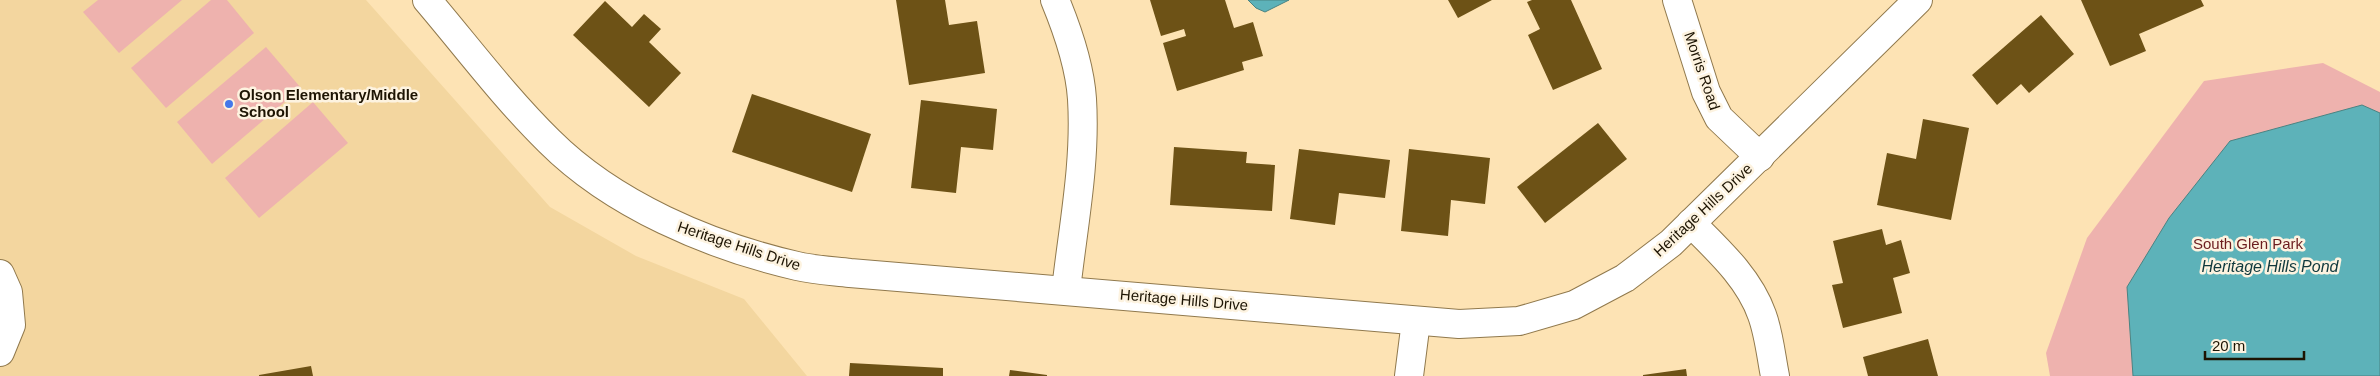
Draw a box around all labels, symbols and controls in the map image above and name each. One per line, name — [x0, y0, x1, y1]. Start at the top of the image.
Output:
street label: Morris Road — [1681, 29, 1724, 112]
place label: Olson Elementary/Middle School — [239, 86, 418, 120]
marker: Olson Elementary/Middle School — [223, 98, 235, 110]
street label: Heritage Hills Drive — [1650, 160, 1755, 260]
street label: Heritage Hills Drive — [675, 218, 803, 273]
park label: South Glen Park — [2193, 235, 2304, 252]
water label: Heritage Hills Pond — [2202, 258, 2340, 275]
street label: Heritage Hills Drive — [1119, 285, 1249, 314]
scale bar — [2205, 328, 2304, 360]
text: 20 m — [2212, 337, 2245, 354]

